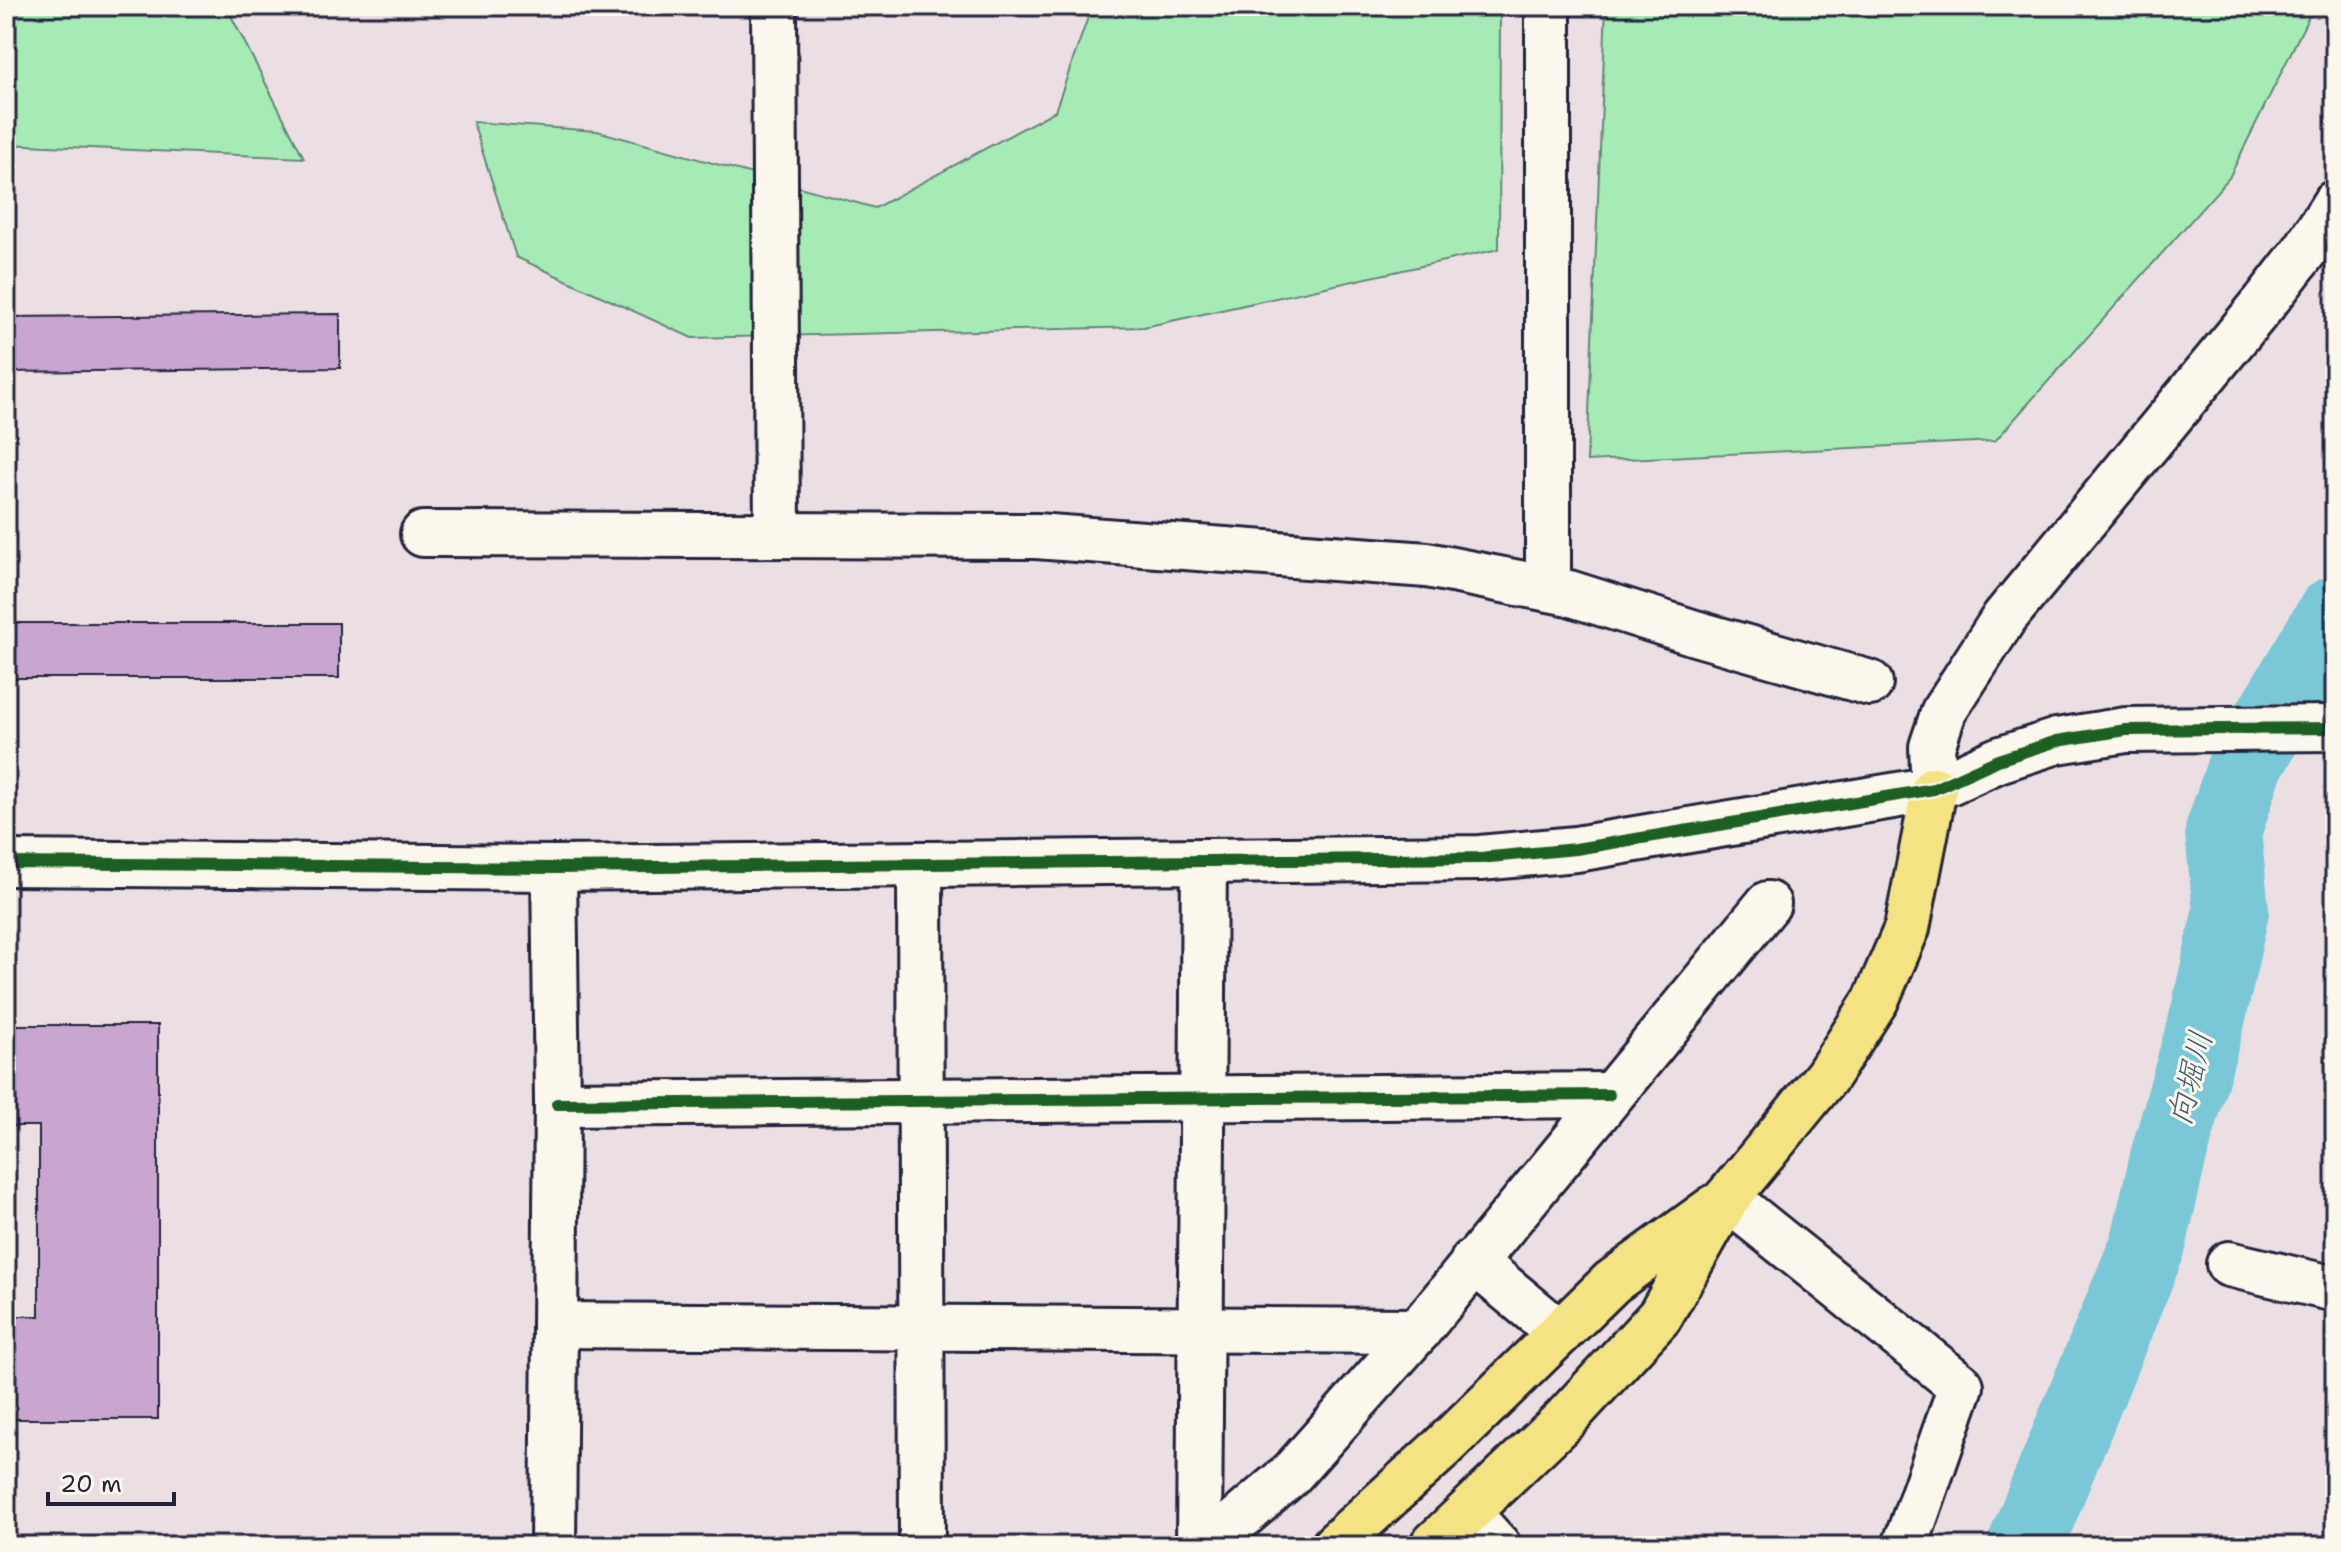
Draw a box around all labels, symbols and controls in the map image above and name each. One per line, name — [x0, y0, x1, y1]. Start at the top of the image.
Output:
water label: 向堀川 — [2157, 1026, 2222, 1130]
scale bar — [48, 1456, 174, 1506]
text: 20 m — [60, 1468, 122, 1500]

